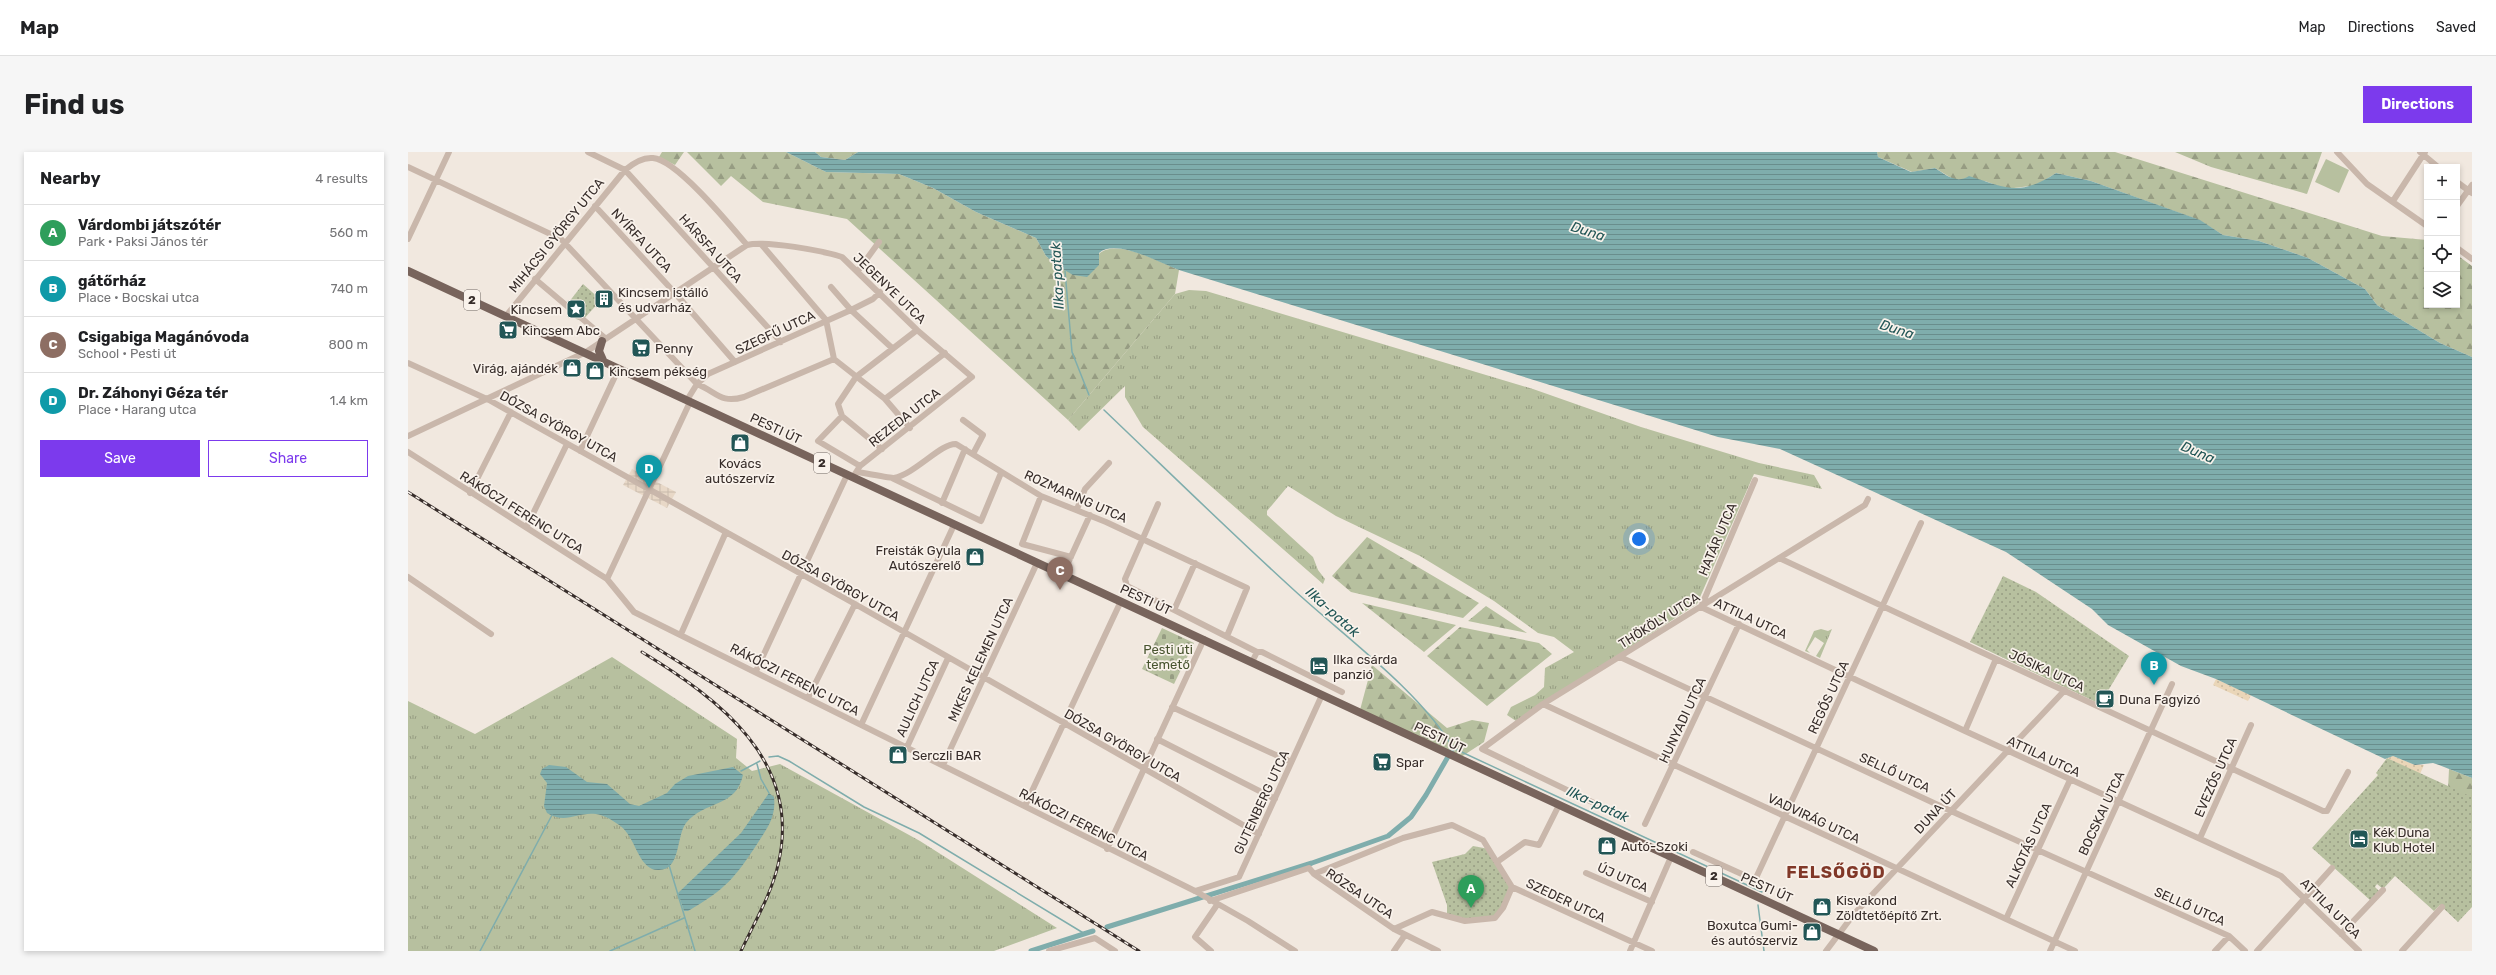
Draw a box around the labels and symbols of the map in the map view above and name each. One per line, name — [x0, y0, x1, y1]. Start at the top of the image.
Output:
street label: MIHÁCSI GYÖRGY UTCA — [506, 175, 607, 295]
street label: NYÍRFA UTCA — [608, 205, 675, 276]
street label: HÁRSFA UTCA — [676, 211, 745, 286]
water label: Duna — [1569, 218, 1607, 245]
water label: Ilka-patak — [1047, 241, 1068, 310]
street label: JEGENYE UTCA — [850, 250, 929, 327]
place label: Kincsem istálló és udvarház — [618, 285, 708, 315]
building icon: Kincsem istálló és udvarház — [593, 288, 615, 310]
road number: 2 — [464, 290, 480, 310]
place icon: Kincsem — [565, 298, 587, 320]
place label: Kincsem — [511, 302, 562, 317]
street label: SZEGFŰ UTCA — [733, 307, 818, 357]
water label: Duna — [1878, 316, 1916, 343]
supermarket icon: Kincsem Abc — [497, 319, 519, 341]
place label: Kincsem Abc — [522, 323, 600, 338]
supermarket icon: Penny — [630, 337, 652, 359]
place label: Penny — [655, 341, 693, 356]
shop icon: Virág, ajándék — [561, 357, 583, 379]
shop icon: Kincsem pékség — [584, 360, 606, 382]
place label: Virág, ajándék — [473, 361, 558, 377]
place label: Kincsem pékség — [609, 364, 707, 380]
street label: REZEDA UTCA — [866, 385, 943, 450]
street label: DÓZSA GYÖRGY UTCA — [497, 388, 620, 465]
street label: PESTI ÚT — [748, 410, 804, 447]
shop icon: Kovács autószervíz — [729, 432, 751, 454]
water label: Duna — [2178, 438, 2217, 467]
road number: 2 — [814, 453, 830, 473]
pin: D — [636, 455, 662, 488]
place label: Kovács autószervíz — [705, 456, 775, 486]
street label: ROZMARING UTCA — [1022, 467, 1130, 526]
street label: RÁKÓCZI FERENC UTCA — [457, 468, 587, 557]
street label: HATÁR UTCA — [1695, 500, 1740, 578]
your location — [1629, 529, 1649, 549]
place label: Freisták Gyula Autószerelő — [876, 543, 961, 573]
shop icon: Freisták Gyula Autószerelő — [964, 546, 986, 568]
street label: DÓZSA GYÖRGY UTCA — [779, 547, 902, 624]
pin: C — [1047, 557, 1073, 590]
street label: PESTI ÚT — [1118, 581, 1174, 618]
water label: Ilka-patak — [1302, 584, 1364, 642]
street label: THÖKÖLY UTCA — [1616, 589, 1703, 651]
street label: MIKES KELEMEN UTCA — [945, 594, 1016, 724]
street label: ATTILA UTCA — [1712, 595, 1790, 642]
street label: RÁKÓCZI FERENC UTCA — [728, 640, 862, 719]
park label: Pesti úti temető — [1143, 642, 1193, 672]
street label: JÓSIKA UTCA — [2007, 646, 2087, 695]
place label: Ilka csárda panzió — [1333, 652, 1397, 682]
pin: B — [2141, 652, 2167, 685]
hotel icon: Ilka csárda panzió — [1308, 655, 1330, 677]
street label: AULICH UTCA — [893, 657, 942, 739]
street label: REGŐS UTCA — [1805, 658, 1852, 736]
street label: HUNYADI UTCA — [1656, 675, 1709, 766]
cafe icon: Duna Fagyizó — [2094, 688, 2116, 710]
place label: Duna Fagyizó — [2119, 692, 2201, 708]
street label: DÓZSA GYÖRGY UTCA — [1062, 706, 1184, 785]
street label: PESTI ÚT — [1412, 719, 1468, 756]
street label: ATTILA UTCA — [2005, 733, 2083, 780]
street label: EVEZŐS UTCA — [2191, 735, 2240, 819]
shop icon: Serczli BAR — [887, 744, 909, 766]
street label: GUTENBERG UTCA — [1231, 747, 1292, 857]
place label: Serczli BAR — [912, 748, 981, 763]
street label: SELLŐ UTCA — [1857, 750, 1933, 795]
supermarket icon: Spar — [1371, 751, 1393, 773]
place label: Spar — [1396, 755, 1424, 770]
street label: BOCSKAI UTCA — [2075, 768, 2128, 858]
water label: Ilka-patak — [1564, 783, 1632, 827]
street label: RÁKÓCZI FERENC UTCA — [1017, 785, 1151, 864]
street label: DUNA ÚT — [1911, 786, 1960, 837]
street label: VADVIRÁG UTCA — [1765, 790, 1863, 847]
street label: ALKOTÁS UTCA — [2002, 800, 2055, 890]
place label: Kék Duna Klub Hotel — [2373, 825, 2435, 855]
hotel icon: Kék Duna Klub Hotel — [2348, 828, 2370, 850]
shop icon: Autó-Szoki — [1596, 835, 1618, 857]
place label: Autó-Szoki — [1621, 839, 1688, 854]
street label: ÚJ UTCA — [1595, 860, 1651, 895]
district label: FELSŐGÖD — [1786, 862, 1886, 882]
street label: RÓZSA UTCA — [1323, 865, 1397, 922]
road number: 2 — [1706, 866, 1722, 886]
street label: PESTI ÚT — [1739, 869, 1795, 906]
pin: A — [1458, 875, 1484, 908]
street label: SZEDER UTCA — [1524, 875, 1608, 926]
street label: ATTILA UTCA — [2297, 875, 2364, 942]
street label: SELLŐ UTCA — [2152, 884, 2228, 929]
place label: Kisvakond Zöldtetőépítő Zrt. — [1836, 893, 1942, 923]
shop icon: Kisvakond Zöldtetőépítő Zrt. — [1811, 896, 1833, 918]
place label: Boxutca Gumi- és autószerviz — [1707, 918, 1798, 948]
shop icon: Boxutca Gumi- és autószerviz — [1801, 921, 1823, 943]

